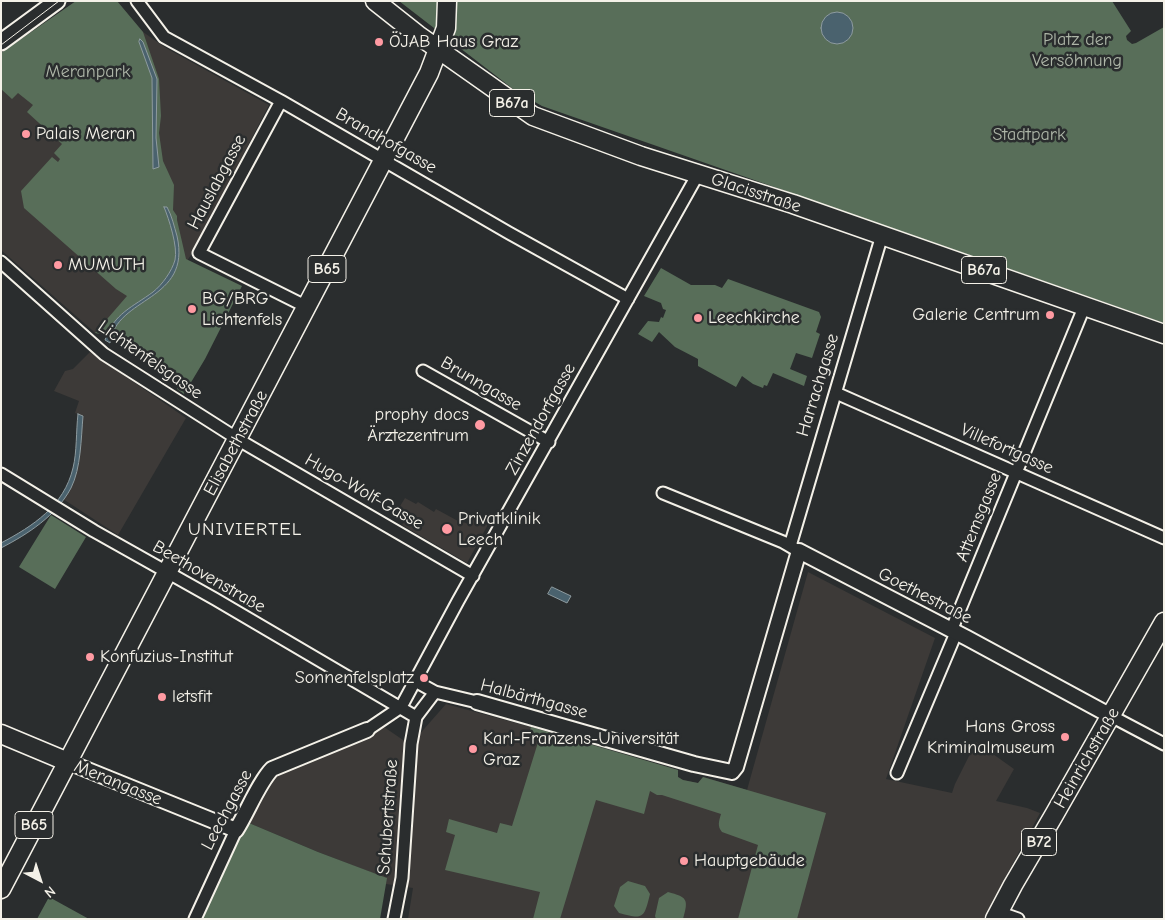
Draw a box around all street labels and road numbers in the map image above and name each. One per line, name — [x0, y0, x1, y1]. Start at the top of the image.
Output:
road number: B67a — [490, 90, 534, 116]
street label: Brandhofgasse — [332, 103, 440, 179]
street label: Hauslabgasse — [183, 131, 251, 233]
street label: Glacisstraße — [708, 168, 804, 218]
road number: B65 — [308, 255, 346, 282]
road number: B67a — [962, 256, 1006, 284]
street label: Lichtenfelsgasse — [93, 316, 207, 404]
street label: Harrachgasse — [792, 331, 844, 439]
street label: Brunngasse — [437, 352, 525, 416]
street label: Zinzendorfgasse — [501, 359, 581, 479]
street label: Elisabethstraße — [199, 387, 273, 499]
street label: Villefortgasse — [957, 419, 1057, 479]
street label: Hugo-Wolf-Gasse — [301, 449, 427, 535]
street label: Attemsgasse — [951, 469, 1007, 565]
street label: Beethovenstraße — [149, 536, 269, 618]
street label: Goethestraße — [874, 563, 976, 629]
street label: Halbärthgasse — [478, 674, 590, 724]
street label: Heinrichstraße — [1049, 704, 1125, 812]
street label: Merangasse — [71, 756, 165, 810]
street label: Schubertstraße — [373, 759, 403, 875]
street label: Leechgasse — [197, 766, 257, 854]
road number: B65 — [15, 812, 53, 838]
road number: B72 — [1022, 829, 1056, 856]

